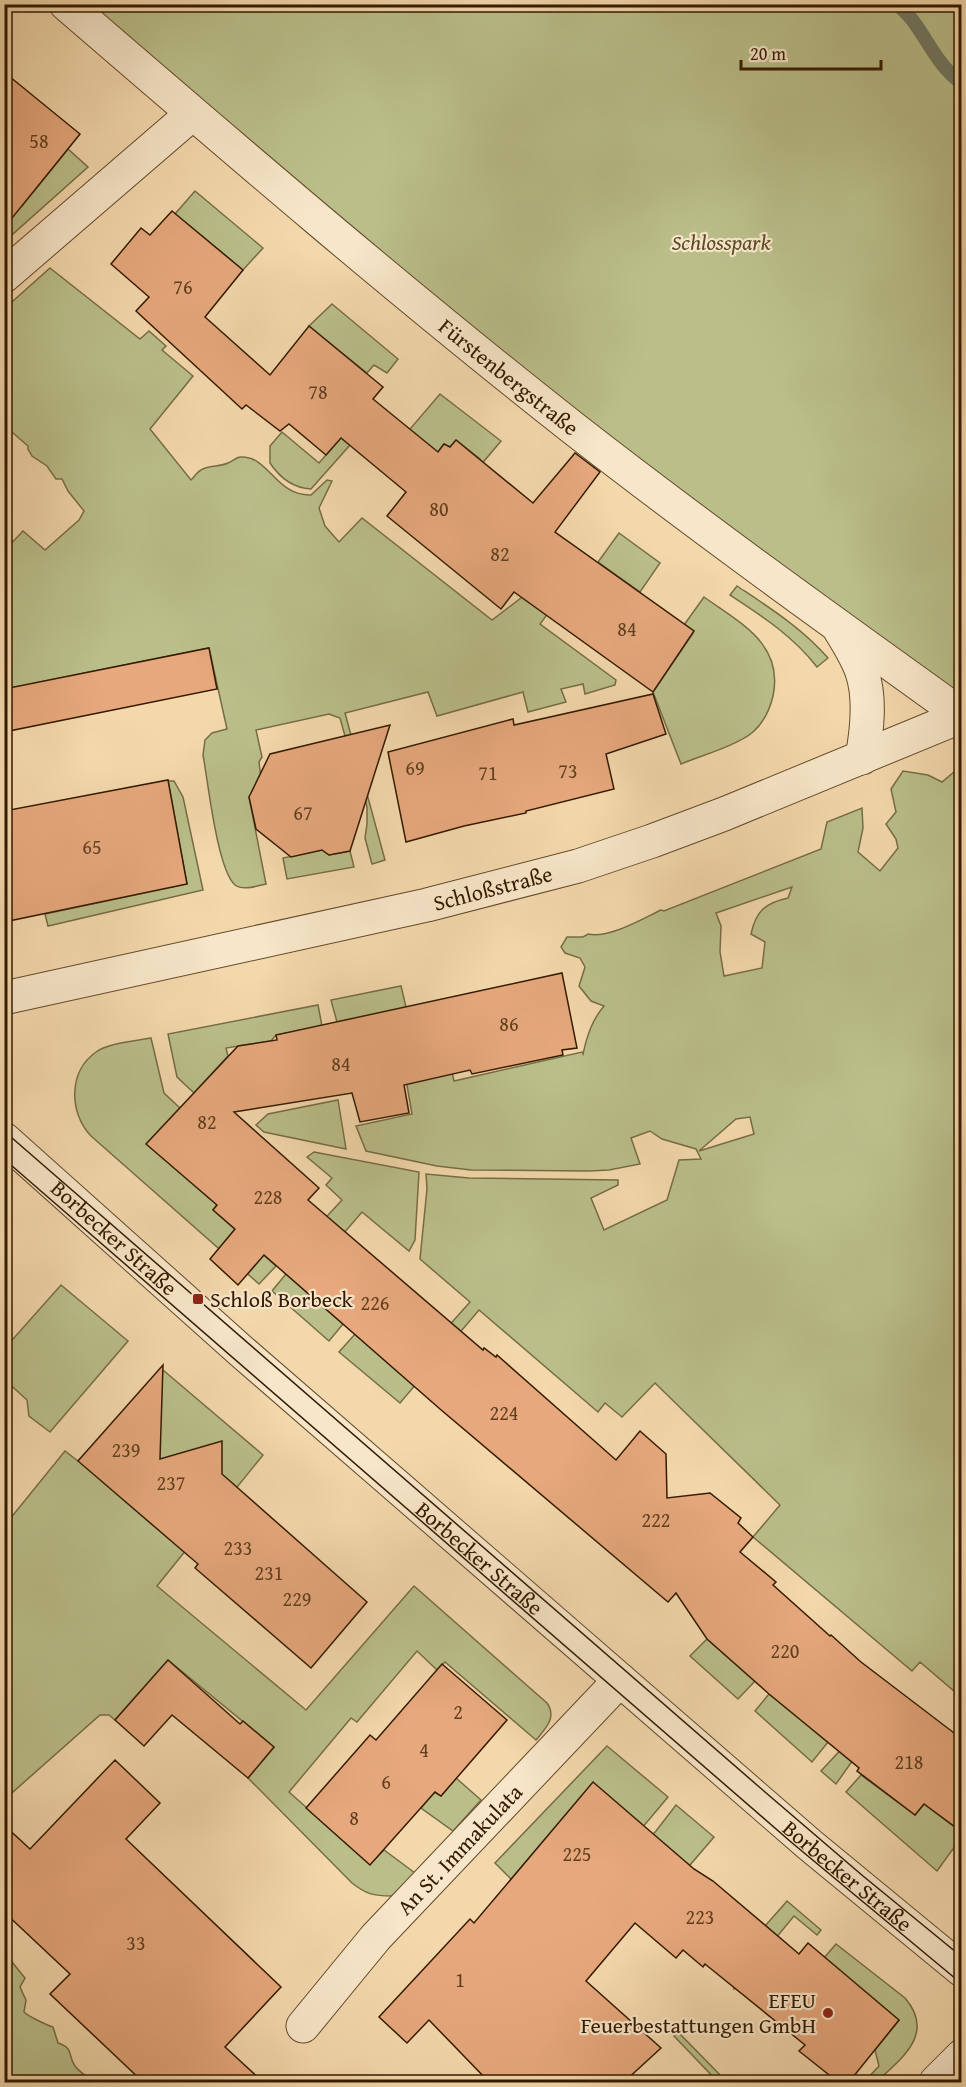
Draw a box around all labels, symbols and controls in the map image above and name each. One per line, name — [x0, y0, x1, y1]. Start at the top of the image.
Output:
scale bar — [741, 33, 880, 71]
text: 20 m — [750, 40, 786, 67]
house number: 58 — [29, 126, 49, 155]
park label: Schlosspark — [671, 226, 772, 258]
house number: 76 — [173, 272, 193, 301]
street label: Fürstenbergstraße — [432, 311, 586, 443]
house number: 78 — [308, 377, 328, 406]
house number: 80 — [429, 494, 449, 523]
house number: 82 — [490, 539, 510, 568]
house number: 84 — [617, 614, 637, 643]
house number: 69 — [405, 753, 425, 782]
house number: 73 — [558, 756, 578, 785]
house number: 71 — [478, 758, 498, 787]
house number: 67 — [293, 798, 313, 827]
house number: 65 — [82, 832, 102, 861]
street label: Schloßstraße — [430, 857, 556, 919]
house number: 86 — [499, 1009, 519, 1038]
house number: 84 — [331, 1049, 351, 1078]
house number: 82 — [197, 1107, 217, 1136]
street label: Borbecker Straße — [44, 1172, 185, 1303]
house number: 228 — [254, 1182, 282, 1211]
place label: Schloß Borbeck — [210, 1283, 354, 1315]
house number: 226 — [361, 1288, 389, 1317]
marker: Schloß Borbeck — [191, 1292, 205, 1306]
house number: 224 — [490, 1398, 518, 1427]
house number: 239 — [112, 1435, 140, 1464]
house number: 237 — [157, 1468, 185, 1497]
street label: Borbecker Straße — [409, 1494, 551, 1623]
house number: 222 — [642, 1505, 670, 1534]
house number: 233 — [224, 1533, 252, 1562]
house number: 231 — [255, 1558, 283, 1587]
house number: 229 — [283, 1584, 311, 1613]
house number: 220 — [771, 1636, 799, 1665]
house number: 2 — [453, 1697, 463, 1726]
house number: 4 — [419, 1735, 429, 1764]
house number: 218 — [895, 1747, 923, 1776]
house number: 6 — [381, 1767, 391, 1796]
street label: An St. Immakulata — [389, 1776, 530, 1922]
house number: 8 — [349, 1803, 359, 1832]
street label: Borbecker Straße — [776, 1812, 919, 1939]
house number: 225 — [563, 1839, 591, 1868]
house number: 223 — [686, 1902, 714, 1931]
house number: 33 — [126, 1928, 146, 1957]
house number: 1 — [455, 1965, 465, 1994]
place label: EFEU Feuerbestattungen GmbH — [581, 1984, 816, 2041]
marker: EFEU Feuerbestattungen GmbH — [821, 2006, 835, 2020]

